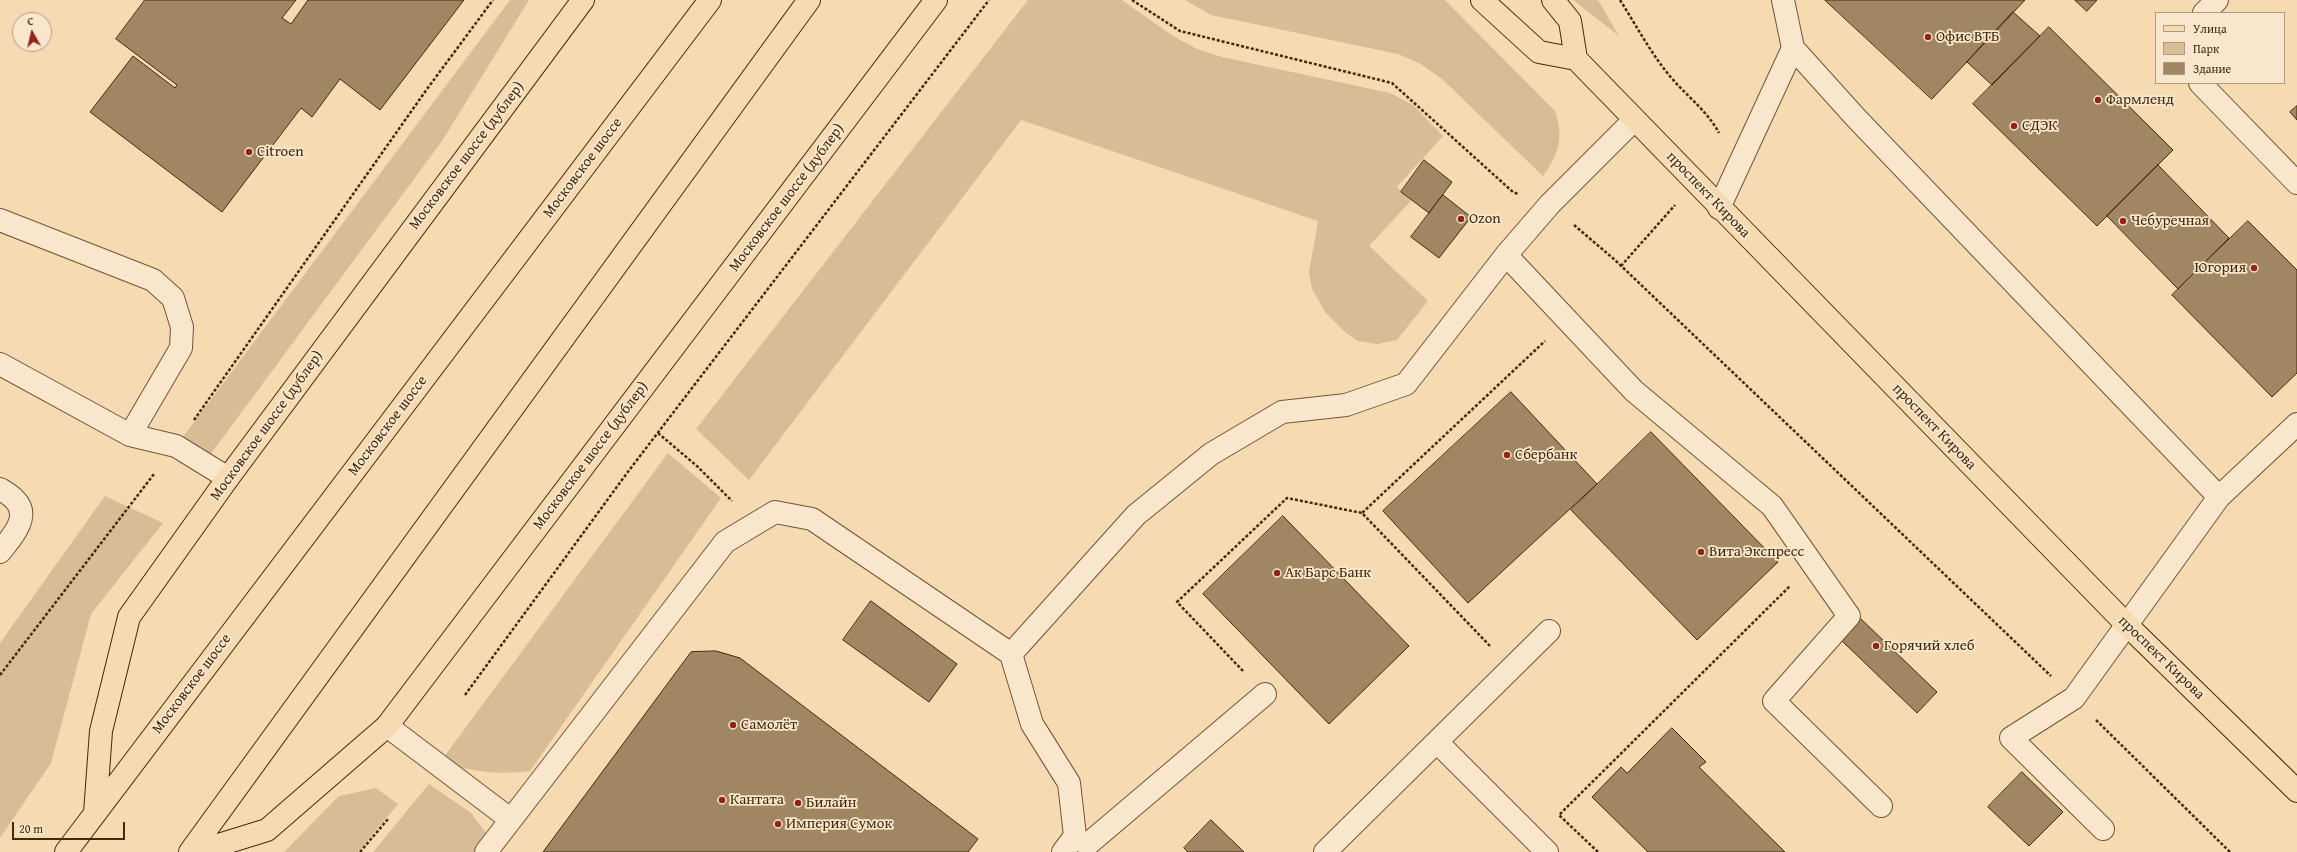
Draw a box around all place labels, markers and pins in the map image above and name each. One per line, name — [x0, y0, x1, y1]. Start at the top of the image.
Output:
place label: Офис ВТБ — [1936, 28, 1999, 46]
marker: Офис ВТБ — [1923, 32, 1933, 42]
place label: Фармленд — [2106, 91, 2174, 109]
marker: Фармленд — [2093, 95, 2103, 105]
place label: СДЭК — [2022, 117, 2058, 135]
marker: СДЭК — [2009, 121, 2019, 131]
place label: Citroen — [257, 143, 304, 161]
marker: Citroen — [244, 147, 254, 157]
place label: Ozon — [1469, 210, 1501, 228]
place label: Чебуречная — [2131, 212, 2209, 230]
marker: Ozon — [1456, 214, 1466, 224]
marker: Чебуречная — [2118, 216, 2128, 226]
place label: Югория — [2195, 259, 2246, 277]
marker: Югория — [2249, 263, 2259, 273]
place label: Сбербанк — [1515, 446, 1577, 464]
marker: Сбербанк — [1502, 450, 1512, 460]
place label: Вита Экспресс — [1709, 543, 1804, 561]
marker: Вита Экспресс — [1696, 547, 1706, 557]
place label: Ак Барс Банк — [1285, 564, 1371, 582]
marker: Ак Барс Банк — [1272, 568, 1282, 578]
place label: Горячий хлеб — [1884, 637, 1974, 655]
marker: Горячий хлеб — [1871, 641, 1881, 651]
place label: Самолёт — [741, 716, 797, 734]
marker: Самолёт — [728, 720, 738, 730]
place label: Кантата — [730, 791, 784, 809]
place label: Билайн — [806, 794, 856, 812]
marker: Кантата — [717, 795, 727, 805]
marker: Билайн — [793, 798, 803, 808]
place label: Империя Сумок — [786, 815, 892, 833]
marker: Империя Сумок — [773, 819, 783, 829]

